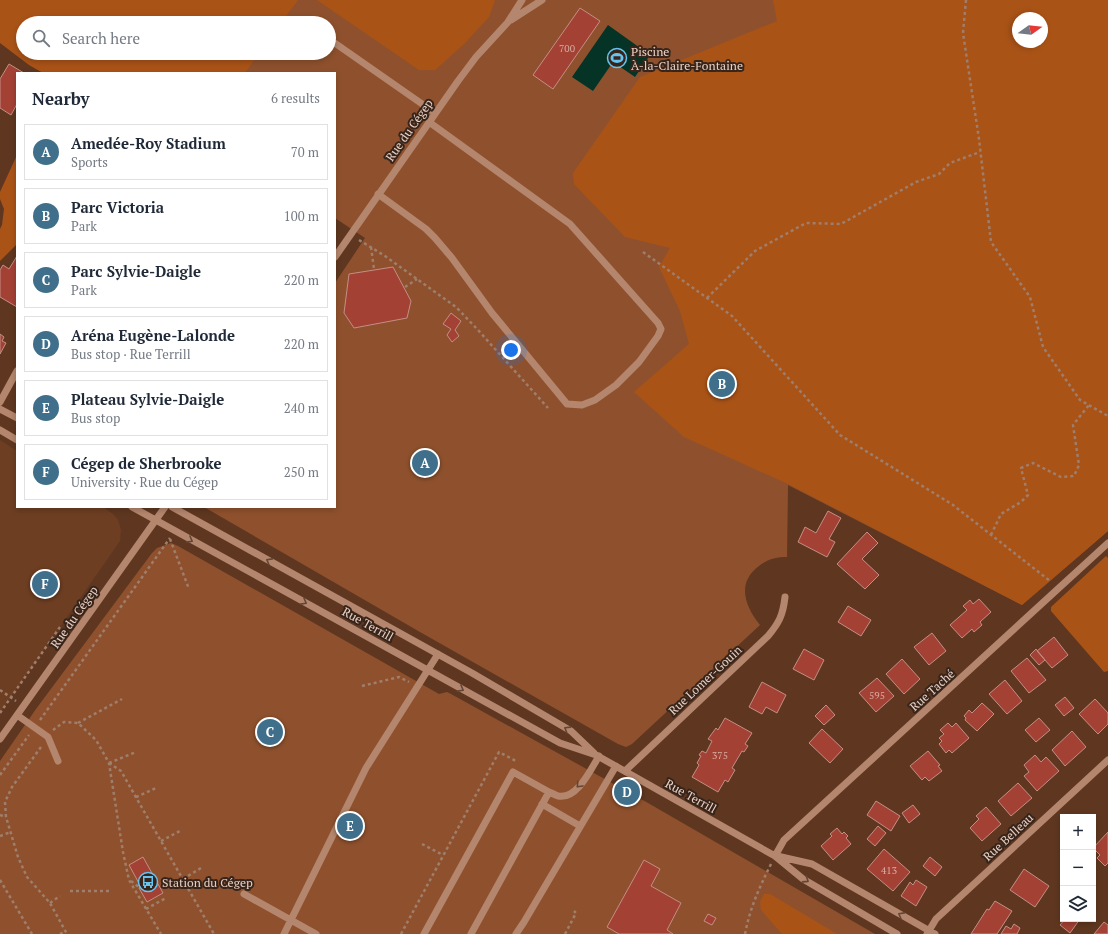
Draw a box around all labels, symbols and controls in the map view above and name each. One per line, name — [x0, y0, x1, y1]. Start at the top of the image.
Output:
north arrow — [1012, 12, 1048, 48]
search box — [16, 16, 336, 60]
icon: search — [30, 27, 52, 49]
text: Search here — [62, 28, 140, 48]
house number: 700 — [559, 42, 575, 55]
place label: Piscine À-la-Claire-Fontaine — [631, 44, 743, 73]
sports icon: Piscine À-la-Claire-Fontaine — [606, 47, 628, 69]
text: Nearby — [32, 87, 90, 110]
text: 6 results — [271, 89, 320, 107]
street label: Rue du Cégep — [382, 96, 436, 164]
text: Amedée-Roy Stadium — [71, 133, 226, 153]
text: A — [41, 143, 51, 161]
text: 70 m — [291, 143, 319, 161]
text: Sports — [71, 153, 108, 171]
text: Parc Victoria — [71, 197, 164, 217]
text: B — [42, 207, 50, 225]
text: 100 m — [284, 207, 319, 225]
text: Park — [71, 217, 97, 235]
text: Parc Sylvie-Daigle — [71, 261, 201, 281]
text: C — [42, 271, 50, 289]
text: 220 m — [284, 271, 319, 289]
text: Park — [71, 281, 97, 299]
text: Aréna Eugène-Lalonde — [71, 325, 235, 345]
text: D — [41, 335, 51, 353]
text: 220 m — [284, 335, 319, 353]
your location — [501, 340, 521, 360]
text: Bus stop · Rue Terrill — [71, 345, 191, 363]
pin: B — [709, 369, 735, 399]
text: Plateau Sylvie-Daigle — [71, 389, 224, 409]
text: E — [42, 399, 50, 417]
text: 240 m — [284, 399, 319, 417]
text: Bus stop — [71, 409, 120, 427]
pin: A — [412, 448, 438, 478]
text: Cégep de Sherbrooke — [71, 453, 221, 473]
text: F — [42, 463, 50, 481]
text: 250 m — [284, 463, 319, 481]
text: University · Rue du Cégep — [71, 473, 218, 491]
one-way arrow — [186, 535, 193, 542]
one-way arrow — [265, 558, 273, 565]
pin: F — [32, 569, 58, 599]
street label: Rue du Cégep — [47, 583, 101, 651]
one-way arrow — [300, 597, 307, 605]
street label: Rue Terrill — [340, 604, 397, 644]
street label: Rue Lomer-Gouin — [665, 642, 745, 718]
street label: Rue Taché — [906, 666, 958, 714]
one-way arrow — [457, 684, 464, 692]
house number: 595 — [869, 689, 885, 702]
pin: C — [257, 717, 283, 747]
one-way arrow — [564, 727, 571, 734]
house number: 375 — [712, 749, 728, 762]
street label: Rue Terrill — [663, 776, 720, 816]
pin: D — [614, 777, 640, 807]
one-way arrow — [577, 781, 584, 788]
street label: Rue Belleau — [980, 810, 1036, 864]
pin: E — [337, 811, 363, 841]
map controls — [1060, 814, 1096, 922]
button: + — [1060, 814, 1096, 850]
button: − — [1060, 850, 1096, 886]
house number: 413 — [881, 864, 897, 877]
bus stop icon: Station du Cégep — [137, 871, 159, 893]
place label: Station du Cégep — [162, 875, 253, 890]
one-way arrow — [801, 875, 808, 882]
button: layers — [1060, 886, 1096, 922]
one-way arrow — [898, 912, 905, 919]

